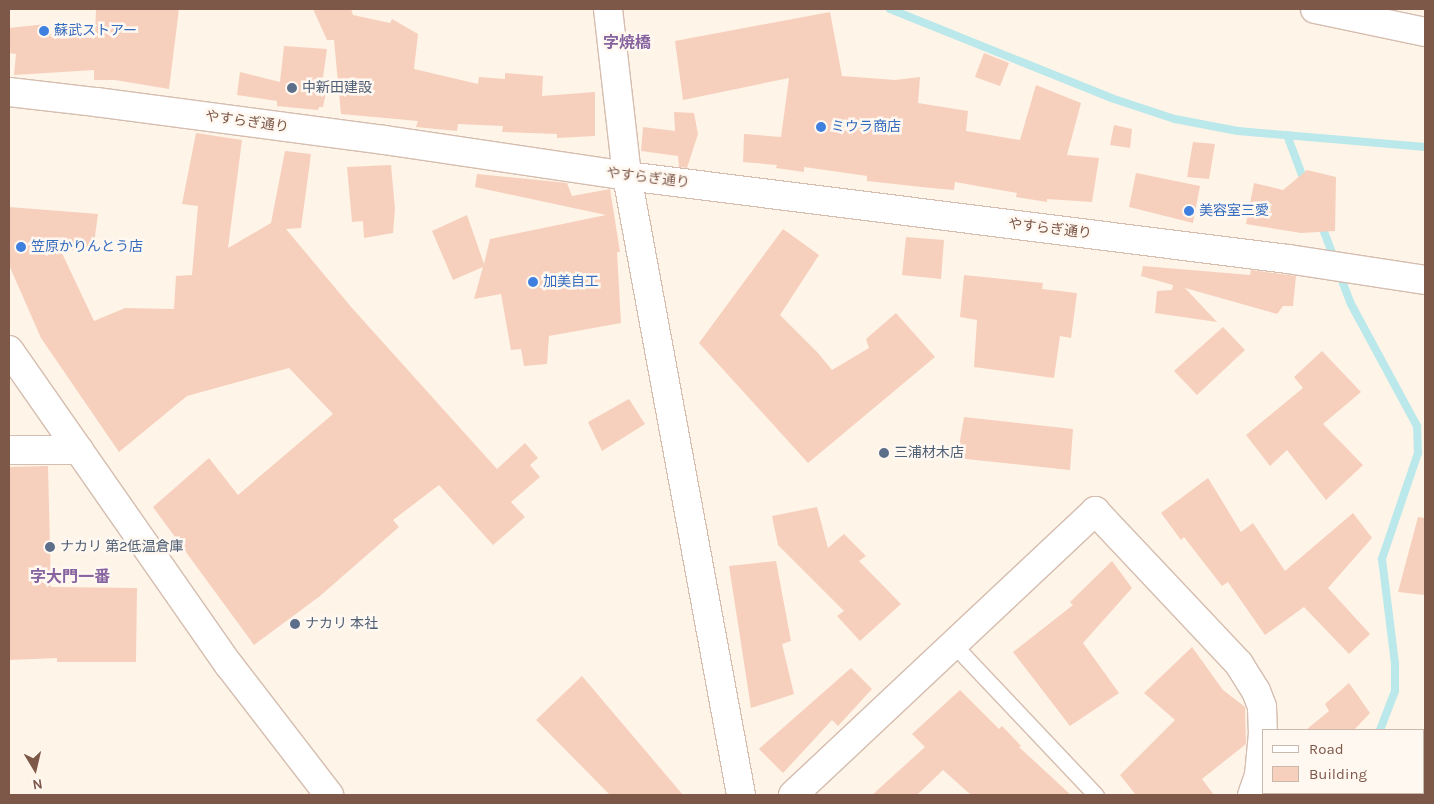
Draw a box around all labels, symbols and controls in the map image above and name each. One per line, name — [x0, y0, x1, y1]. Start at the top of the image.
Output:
place label: 蘇武ストアー — [54, 23, 137, 39]
marker: 蘇武ストアー — [38, 25, 50, 37]
district label: 字焼橋 — [603, 33, 651, 53]
place label: 中新田建設 — [302, 80, 372, 96]
marker: 中新田建設 — [286, 82, 298, 94]
street label: やすらぎ通り — [204, 108, 290, 136]
place label: ミウラ商店 — [831, 119, 901, 135]
marker: ミウラ商店 — [815, 121, 827, 133]
street label: やすらぎ通り — [605, 165, 691, 191]
place label: 美容室三愛 — [1199, 203, 1269, 219]
marker: 美容室三愛 — [1183, 205, 1195, 217]
street label: やすらぎ通り — [1007, 216, 1093, 242]
place label: 笠原かりんとう店 — [31, 239, 143, 255]
marker: 笠原かりんとう店 — [15, 241, 27, 253]
place label: 加美自工 — [543, 274, 599, 290]
marker: 加美自工 — [527, 276, 539, 288]
place label: 三浦材木店 — [894, 445, 964, 461]
marker: 三浦材木店 — [878, 447, 890, 459]
place label: ナカリ 第2低温倉庫 — [60, 539, 183, 555]
marker: ナカリ 第2低温倉庫 — [44, 541, 56, 553]
district label: 字大門一番 — [30, 567, 110, 587]
place label: ナカリ 本社 — [305, 616, 378, 632]
marker: ナカリ 本社 — [289, 618, 301, 630]
legend — [1262, 729, 1424, 794]
text: Road — [1309, 740, 1344, 758]
north arrow — [10, 744, 60, 794]
text: Building — [1309, 765, 1367, 783]
text: N — [31, 775, 44, 793]

